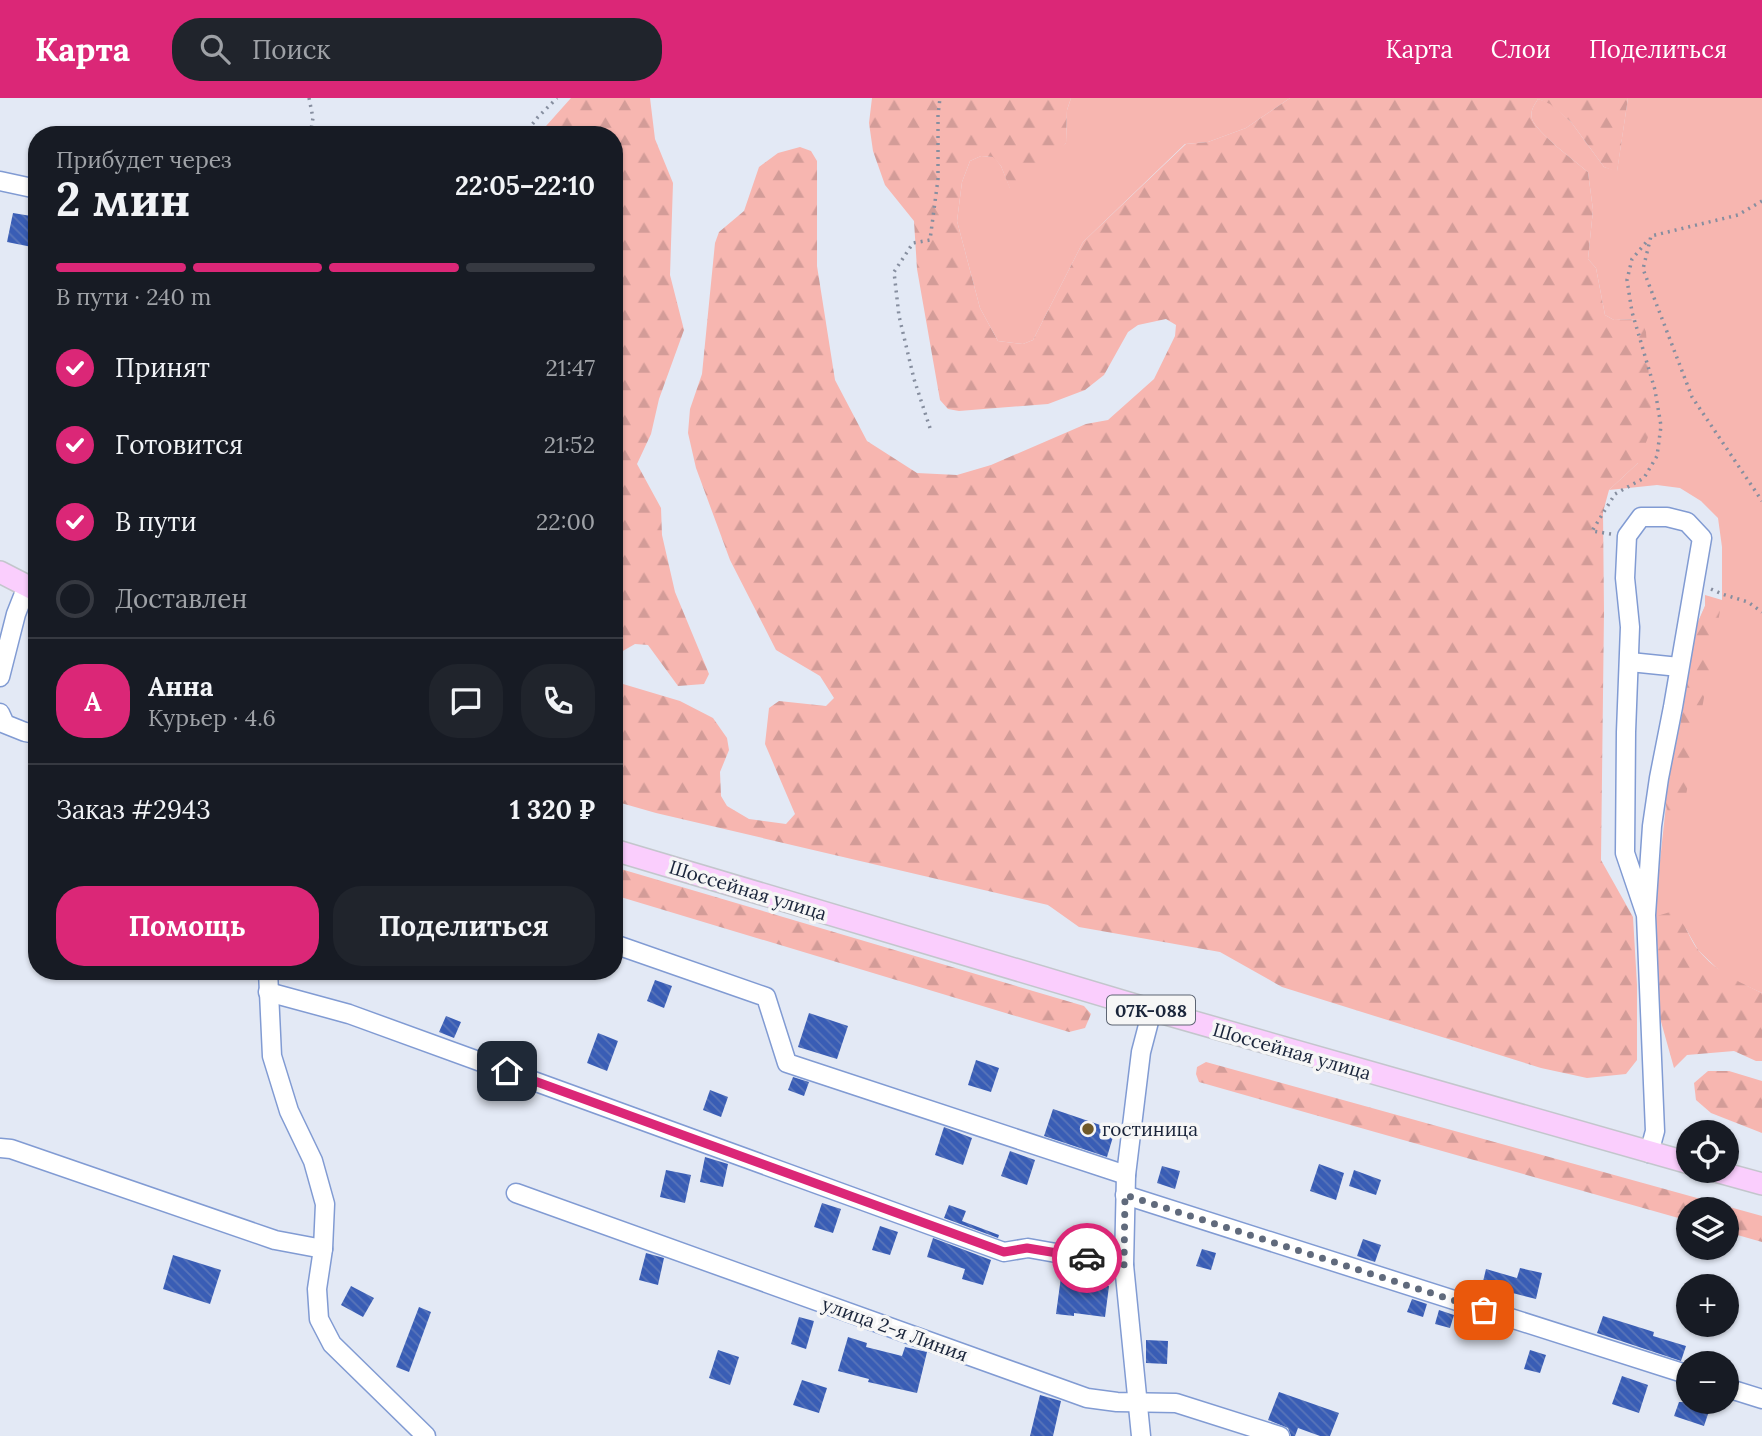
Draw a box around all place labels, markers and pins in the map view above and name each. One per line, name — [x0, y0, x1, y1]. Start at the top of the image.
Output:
pin — [477, 1041, 537, 1101]
place label: гостиница — [1102, 1117, 1198, 1141]
marker: гостиница — [1080, 1121, 1096, 1137]
pin — [1454, 1280, 1514, 1340]

